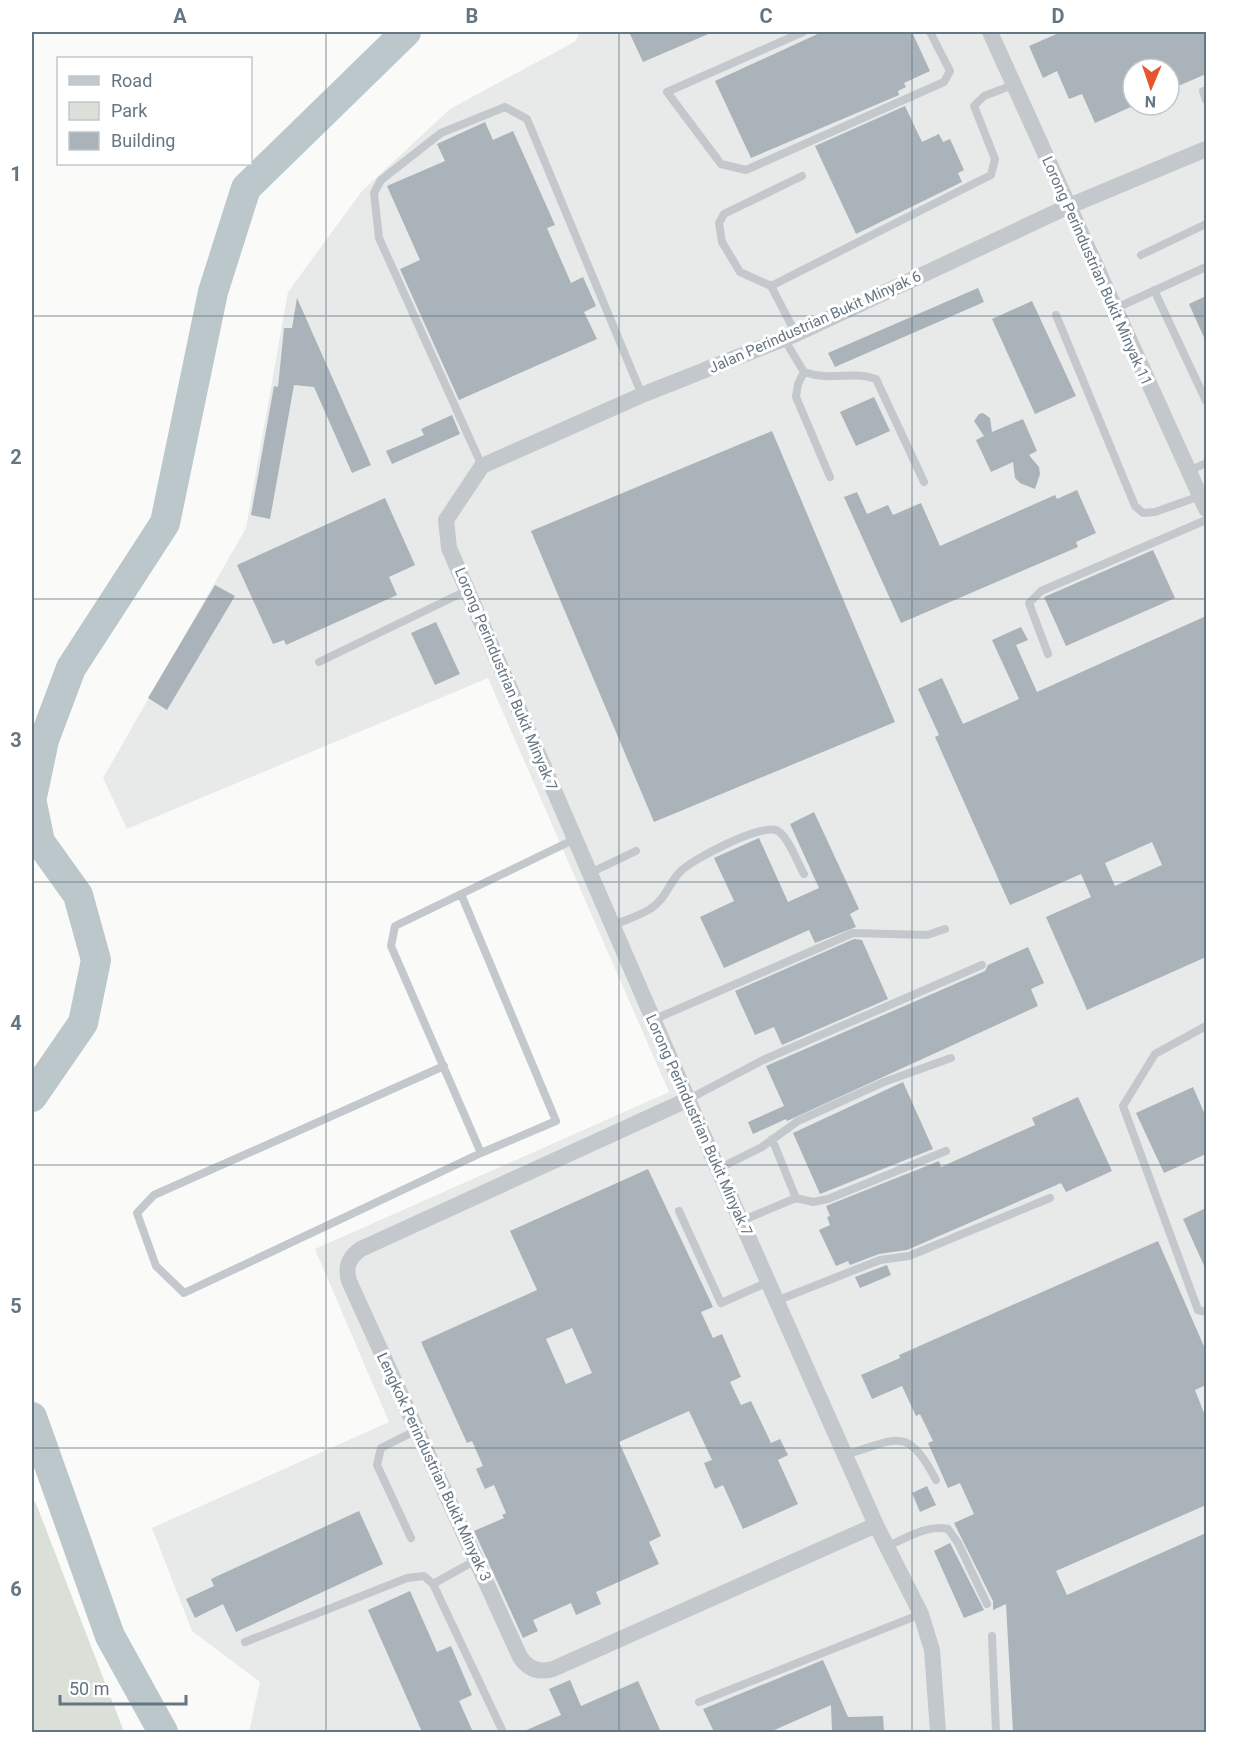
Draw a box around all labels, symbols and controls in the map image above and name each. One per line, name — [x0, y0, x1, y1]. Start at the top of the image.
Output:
text: A — [173, 4, 187, 28]
text: B — [466, 4, 478, 28]
text: C — [759, 4, 773, 28]
text: D — [1052, 4, 1065, 28]
legend — [57, 57, 252, 165]
north arrow — [1121, 57, 1181, 117]
text: Road — [111, 70, 152, 91]
text: N — [1145, 92, 1156, 111]
text: Park — [111, 100, 148, 121]
text: Building — [111, 130, 175, 151]
street label: Lorong Perindustrian Bukit Minyak 11 — [1038, 154, 1156, 388]
text: 1 — [10, 162, 22, 186]
street label: Jalan Perindustrian Bukit Minyak 6 — [706, 267, 924, 377]
text: 2 — [10, 445, 22, 469]
street label: Lorong Perindustrian Bukit Minyak 7 — [451, 565, 561, 793]
text: 3 — [10, 728, 22, 752]
text: 4 — [10, 1011, 22, 1035]
street label: Lorong Perindustrian Bukit Minyak 7 — [642, 1011, 756, 1239]
text: 5 — [10, 1294, 22, 1318]
street label: Lengkok Perindustrian Bukit Minyak 3 — [373, 1350, 495, 1584]
text: 6 — [10, 1577, 22, 1601]
scale bar — [60, 1668, 186, 1706]
text: 50 m — [69, 1678, 109, 1699]

